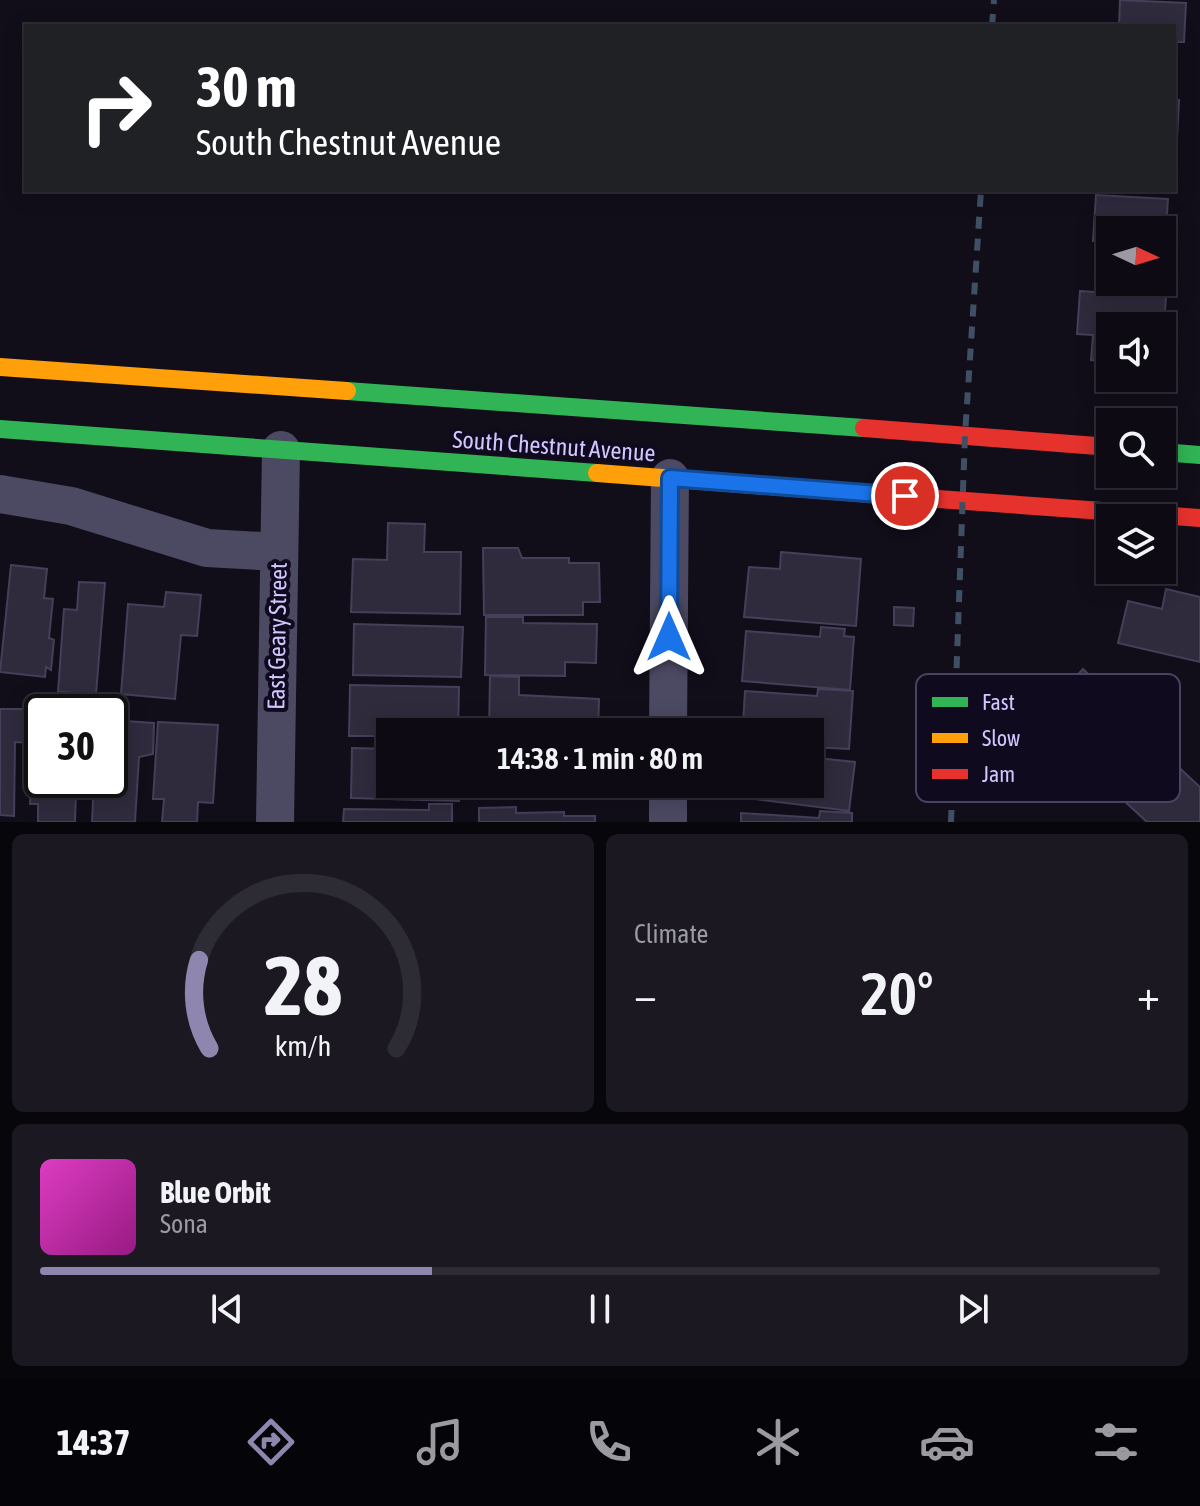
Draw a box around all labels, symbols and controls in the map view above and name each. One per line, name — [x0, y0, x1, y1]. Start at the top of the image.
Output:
text: 30 m — [196, 55, 297, 119]
icon: right — [64, 56, 168, 160]
text: South Chestnut Avenue — [196, 121, 501, 163]
north arrow — [1096, 216, 1176, 296]
map controls — [1096, 216, 1176, 584]
button: sound — [1096, 312, 1176, 392]
button: search — [1096, 408, 1176, 488]
street label: South Chestnut Avenue — [452, 425, 656, 467]
pin — [871, 462, 939, 530]
icon: arrive — [883, 474, 927, 518]
button: layers — [1096, 504, 1176, 584]
street label: East Geary Street — [262, 562, 292, 710]
position arrow — [627, 595, 711, 679]
legend — [916, 674, 1180, 802]
text: Fast — [982, 689, 1015, 715]
speed limit sign: 30 — [24, 694, 128, 798]
text: Slow — [982, 725, 1020, 751]
text: 14:38 · 1 min · 80 m — [497, 741, 703, 775]
text: Jam — [982, 761, 1015, 787]
text: Climate — [634, 919, 708, 949]
text: 28 — [264, 937, 342, 1033]
text: 20° — [861, 959, 933, 1028]
text: − — [634, 969, 657, 1019]
text: + — [1137, 969, 1160, 1019]
text: km/h — [275, 1029, 331, 1062]
text: Blue Orbit — [160, 1175, 271, 1209]
text: Sona — [160, 1209, 208, 1239]
icon: previous — [205, 1287, 249, 1331]
icon: pause — [578, 1287, 622, 1331]
icon: next — [951, 1287, 995, 1331]
icon: directions — [243, 1414, 299, 1470]
icon: music — [412, 1414, 468, 1470]
icon: phone — [581, 1414, 637, 1470]
icon: climate — [750, 1414, 806, 1470]
icon: car — [919, 1414, 975, 1470]
icon: filters — [1088, 1414, 1144, 1470]
text: 14:37 — [56, 1421, 131, 1463]

